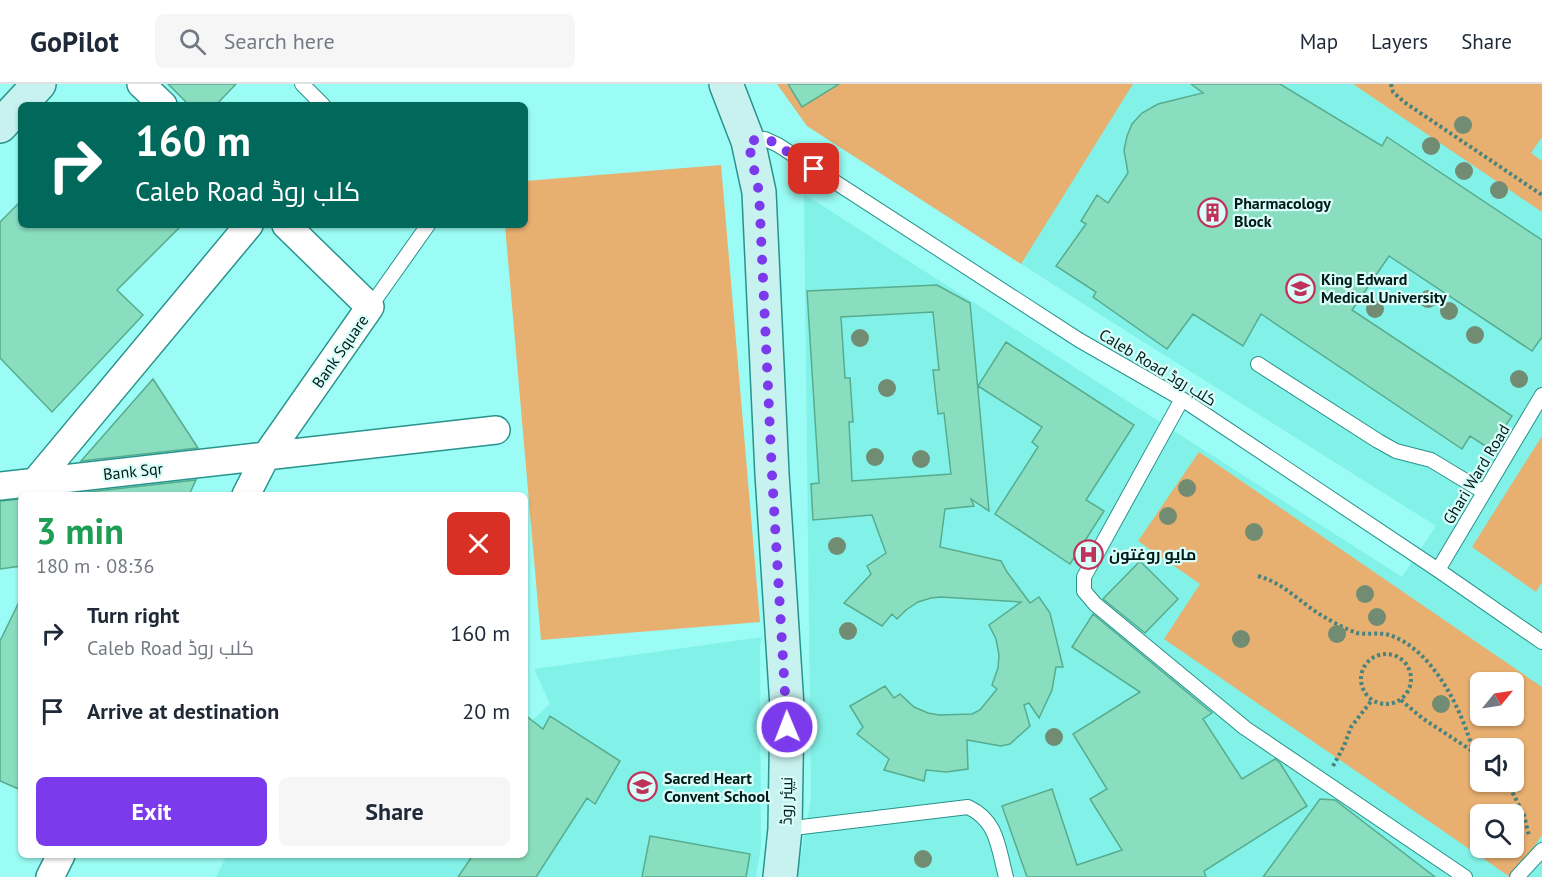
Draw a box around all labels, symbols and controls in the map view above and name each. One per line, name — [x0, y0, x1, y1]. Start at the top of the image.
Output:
search box — [155, 14, 575, 68]
text: GoPilot — [30, 23, 119, 60]
icon: search — [176, 25, 209, 58]
text: Search here — [224, 27, 335, 55]
text: Map — [1300, 28, 1338, 55]
text: Layers — [1371, 28, 1428, 55]
text: Share — [1461, 28, 1512, 55]
text: 160 m — [135, 113, 251, 168]
icon: right — [36, 126, 114, 204]
pin — [788, 143, 839, 194]
icon: arrive — [797, 152, 830, 185]
text: Caleb Road کلب روڈ — [135, 174, 360, 208]
place label: Pharmacology Block — [1234, 193, 1331, 231]
building icon: Pharmacology Block — [1197, 196, 1229, 228]
place label: King Edward Medical University — [1321, 269, 1447, 307]
school or university icon: King Edward Medical University — [1284, 272, 1316, 304]
street label: Bank Square — [308, 311, 372, 391]
street label: Caleb Road کلب روڈ — [1096, 324, 1220, 410]
street label: Ghari Ward Road — [1438, 420, 1514, 528]
street label: Bank Sqr — [102, 458, 164, 484]
text: 3 min — [36, 507, 124, 554]
button: close — [447, 512, 510, 575]
hospital icon: مایو روغتون — [1072, 538, 1104, 570]
place label: مایو روغتون — [1109, 544, 1196, 564]
text: 180 m · 08:36 — [36, 553, 154, 579]
text: Turn right — [87, 601, 179, 629]
icon: right — [36, 617, 69, 650]
text: 160 m — [450, 619, 510, 647]
text: Caleb Road کلب روڈ — [87, 635, 254, 661]
north arrow — [1470, 672, 1524, 726]
map controls — [1470, 672, 1524, 858]
icon: arrive — [36, 695, 69, 728]
position arrow — [755, 695, 819, 759]
text: Arrive at destination — [87, 697, 279, 725]
text: 20 m — [462, 697, 510, 725]
button: sound — [1470, 738, 1524, 792]
place label: Sacred Heart Convent School — [664, 768, 770, 806]
school or university icon: Sacred Heart Convent School — [627, 771, 659, 803]
button: Exit — [36, 777, 267, 846]
button: Share — [279, 777, 510, 846]
street label: نیپئر روڈ — [776, 777, 797, 825]
button: search — [1470, 804, 1524, 858]

